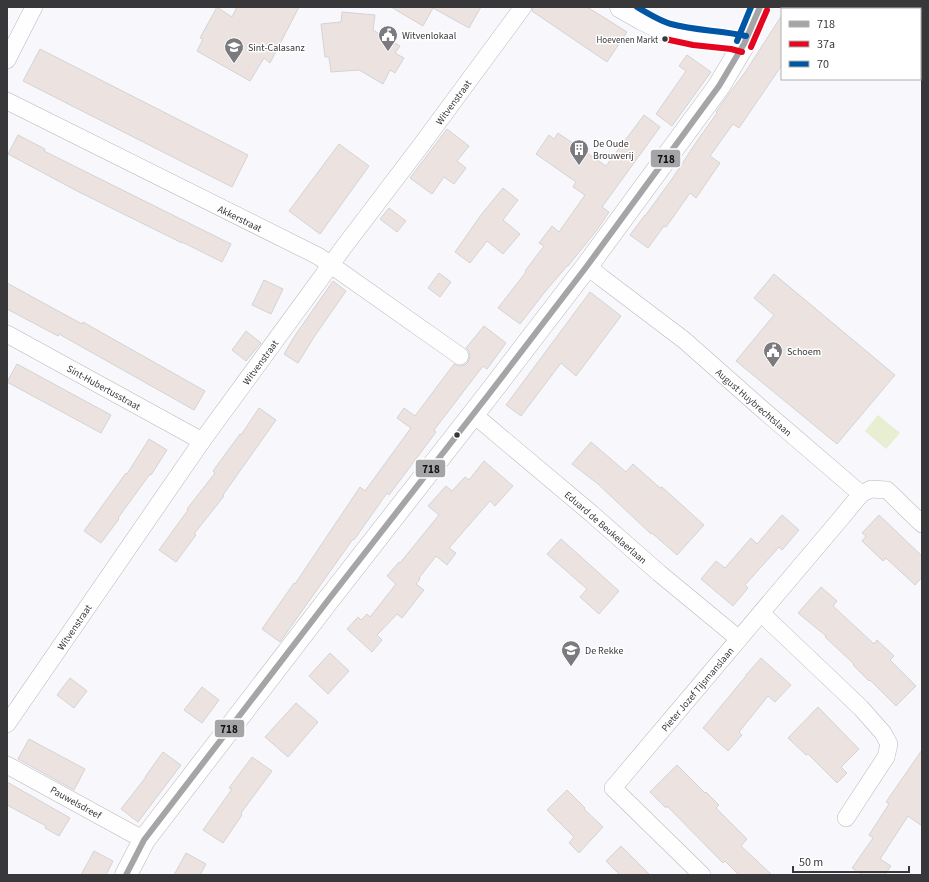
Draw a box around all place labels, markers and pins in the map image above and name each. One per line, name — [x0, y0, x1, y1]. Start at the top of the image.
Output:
public building icon: Witvenlokaal — [377, 24, 399, 52]
place label: Witvenlokaal — [402, 29, 457, 43]
place label: Hoevenen Markt — [596, 34, 658, 47]
marker: Hoevenen Markt — [660, 34, 670, 44]
school or university icon: Sint-Calasanz — [223, 36, 245, 64]
place label: Sint-Calasanz — [248, 41, 305, 55]
place label: De Oude Brouwerij — [593, 137, 634, 163]
building icon: De Oude Brouwerij — [568, 138, 590, 166]
public building icon: Schoem — [762, 340, 784, 368]
place label: Schoem — [787, 345, 821, 359]
unlabelled marker — [452, 430, 462, 440]
school or university icon: De Rekke — [560, 639, 582, 667]
place label: De Rekke — [585, 644, 623, 658]

